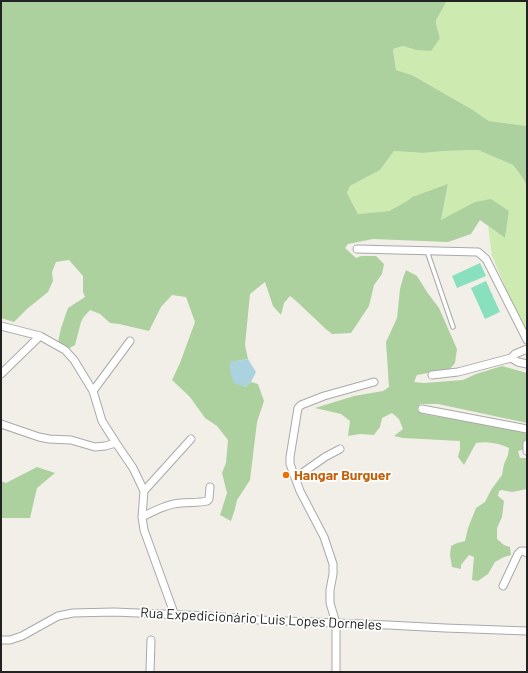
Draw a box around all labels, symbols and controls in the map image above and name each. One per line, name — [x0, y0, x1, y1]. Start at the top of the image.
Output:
place label: Hangar Burguer — [294, 467, 391, 483]
marker: Hangar Burguer — [281, 470, 291, 480]
street label: Rua Expedicionário Luis Lopes Dorneles — [140, 604, 382, 634]

